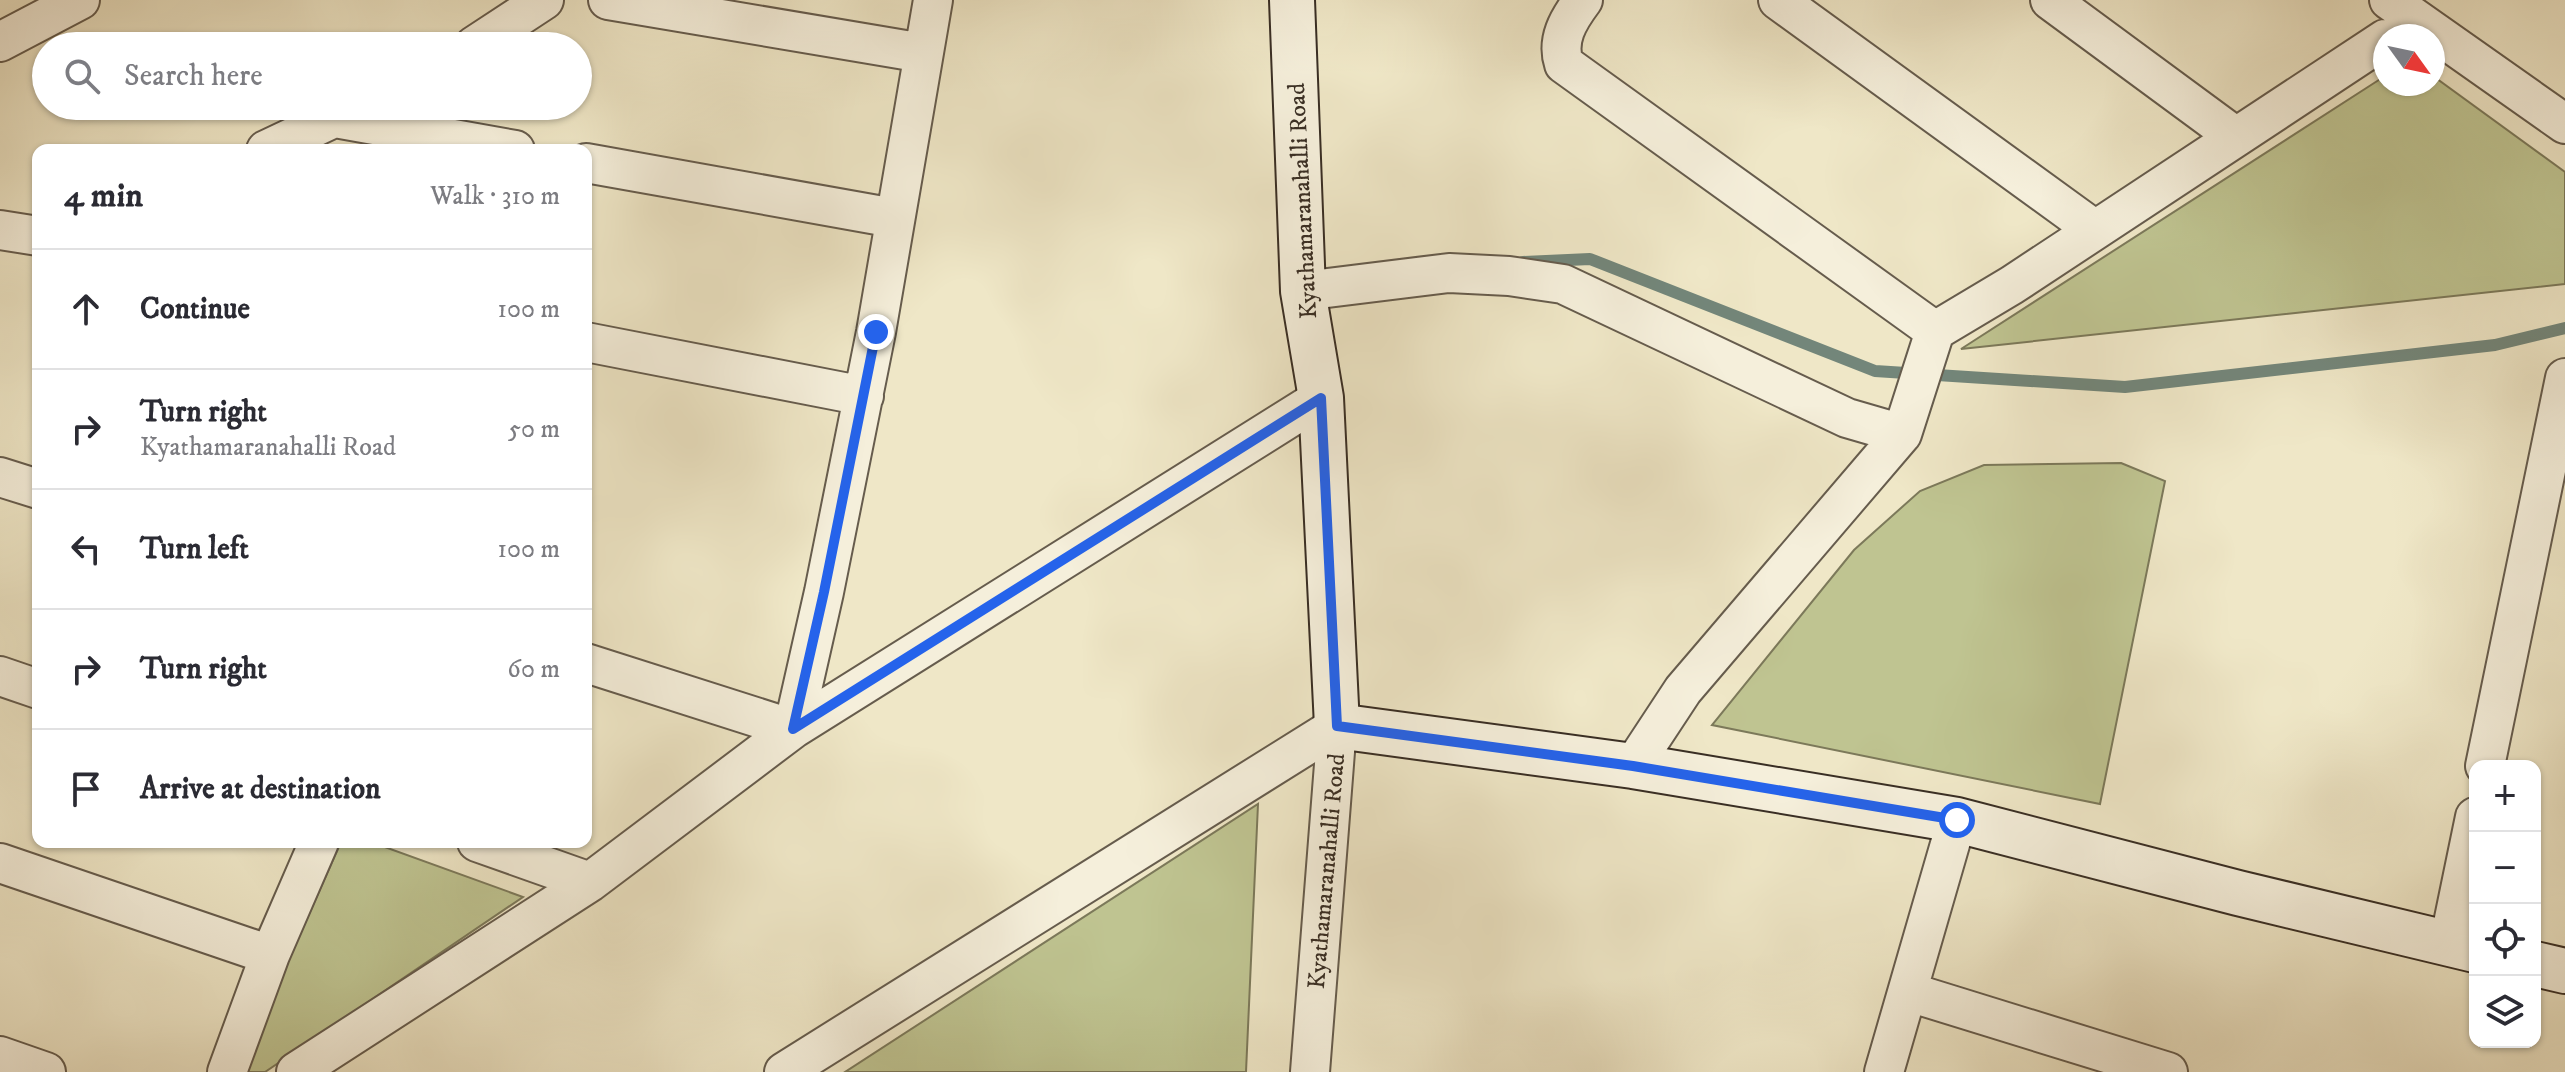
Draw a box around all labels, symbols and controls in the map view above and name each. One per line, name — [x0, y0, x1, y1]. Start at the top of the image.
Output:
north arrow — [2373, 24, 2445, 96]
search box — [32, 32, 592, 120]
icon: search — [60, 54, 104, 98]
text: Search here — [124, 58, 263, 95]
street label: Kyathamaranahalli Road — [1282, 82, 1324, 320]
text: 4 min — [64, 175, 143, 217]
text: Walk · 310 m — [430, 180, 560, 213]
icon: ahead — [64, 287, 108, 331]
text: Continue — [140, 291, 250, 328]
text: 100 m — [497, 293, 560, 326]
route end — [858, 314, 894, 350]
text: Turn right — [140, 394, 267, 431]
icon: right — [64, 407, 108, 451]
text: 50 m — [508, 413, 560, 446]
text: Kyathamaranahalli Road — [140, 431, 396, 464]
icon: left — [64, 527, 108, 571]
text: Turn left — [140, 531, 249, 568]
text: 100 m — [497, 533, 560, 566]
icon: right — [64, 647, 108, 691]
text: Turn right — [140, 651, 267, 688]
text: 60 m — [507, 653, 560, 686]
street label: Kyathamaranahalli Road — [1302, 752, 1352, 990]
map controls — [2469, 760, 2541, 1048]
button: + — [2469, 760, 2541, 832]
icon: arrive — [64, 767, 108, 811]
text: Arrive at destination — [140, 771, 381, 808]
route start — [1939, 802, 1975, 838]
button: − — [2469, 832, 2541, 904]
button: locate — [2469, 904, 2541, 976]
button: layers — [2469, 976, 2541, 1048]

